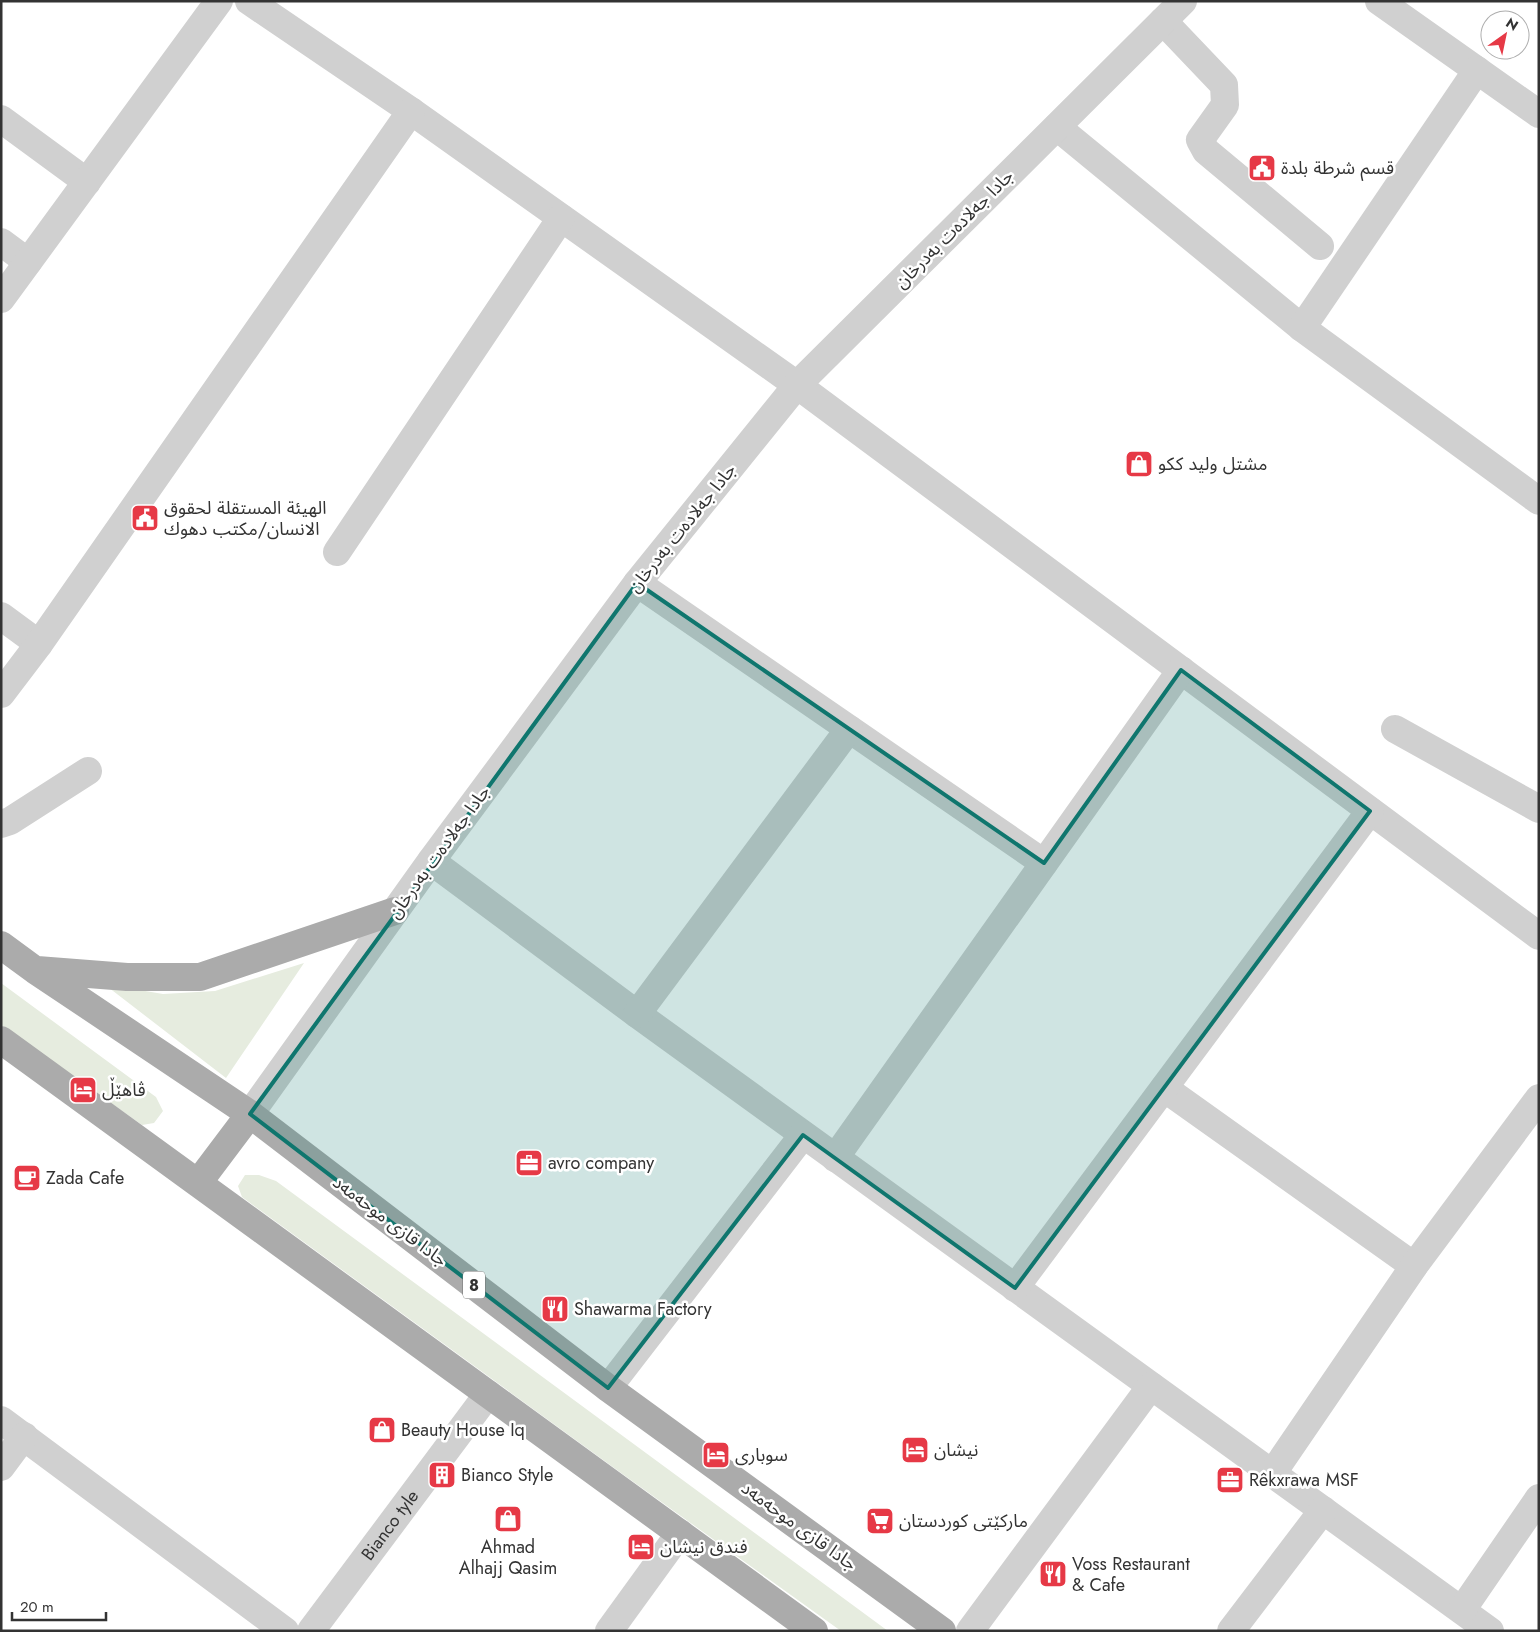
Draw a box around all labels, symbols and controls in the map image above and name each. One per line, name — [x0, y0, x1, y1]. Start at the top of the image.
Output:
north arrow — [1480, 10, 1530, 60]
text: N — [1502, 13, 1522, 36]
public building icon: قسم شرطة بلدة — [1247, 153, 1277, 183]
place label: قسم شرطة بلدة — [1281, 155, 1394, 181]
street label: جادا جەلادەت بەدرخان — [888, 163, 1020, 295]
shop icon: مشتل وليد ككو — [1124, 449, 1154, 479]
place label: مشتل وليد ككو — [1158, 451, 1267, 477]
street label: جادا جەلادەت بەدرخان — [622, 458, 742, 598]
place label: الهيئة المستقلة لحقوق الانسان/مكتب دهوك — [164, 495, 326, 542]
public building icon: الهيئة المستقلة لحقوق الانسان/مكتب دهوك — [130, 503, 160, 533]
street label: جادا جەلادەت بەدرخان — [382, 780, 496, 924]
hotel icon: ڤاهێڵ — [68, 1075, 98, 1105]
place label: ڤاهێڵ — [102, 1077, 145, 1103]
office icon: avro company — [514, 1148, 544, 1178]
place label: avro company — [548, 1150, 654, 1176]
cafe icon: Zada Cafe — [12, 1163, 42, 1193]
place label: Zada Cafe — [46, 1165, 124, 1191]
street label: جادا قازی موحەمەد — [327, 1169, 453, 1273]
road number: 8 — [463, 1272, 485, 1298]
restaurant icon: Shawarma Factory — [540, 1294, 570, 1324]
place label: Shawarma Factory — [574, 1296, 712, 1322]
shop icon: Beauty House Iq — [367, 1415, 397, 1445]
place label: Beauty House Iq — [401, 1417, 525, 1443]
hotel icon: نيشان — [900, 1435, 930, 1465]
place label: نيشان — [934, 1437, 978, 1463]
hotel icon: سوبارى — [701, 1440, 731, 1470]
place label: سوبارى — [735, 1442, 788, 1468]
building icon: Bianco Style — [427, 1460, 457, 1490]
place label: Bianco Style — [461, 1462, 553, 1488]
office icon: Rêkxrawa MSF — [1215, 1465, 1245, 1495]
place label: Rêkxrawa MSF — [1249, 1467, 1359, 1493]
street label: جادا قازی موحەمەد — [736, 1475, 862, 1577]
street label: Bianco tyle — [355, 1484, 425, 1566]
shop icon: Ahmad Alhajj Qasim — [493, 1504, 523, 1534]
supermarket icon: مارکێتی کوردستان — [865, 1506, 895, 1536]
place label: مارکێتی کوردستان — [899, 1508, 1028, 1534]
hotel icon: فندق نيشان — [626, 1532, 656, 1562]
place label: Ahmad Alhajj Qasim — [459, 1534, 557, 1581]
place label: فندق نيشان — [660, 1534, 748, 1560]
place label: Voss Restaurant & Cafe — [1072, 1551, 1190, 1598]
restaurant icon: Voss Restaurant & Cafe — [1038, 1559, 1068, 1589]
scale bar — [12, 1590, 106, 1622]
text: 20 m — [20, 1596, 54, 1618]

